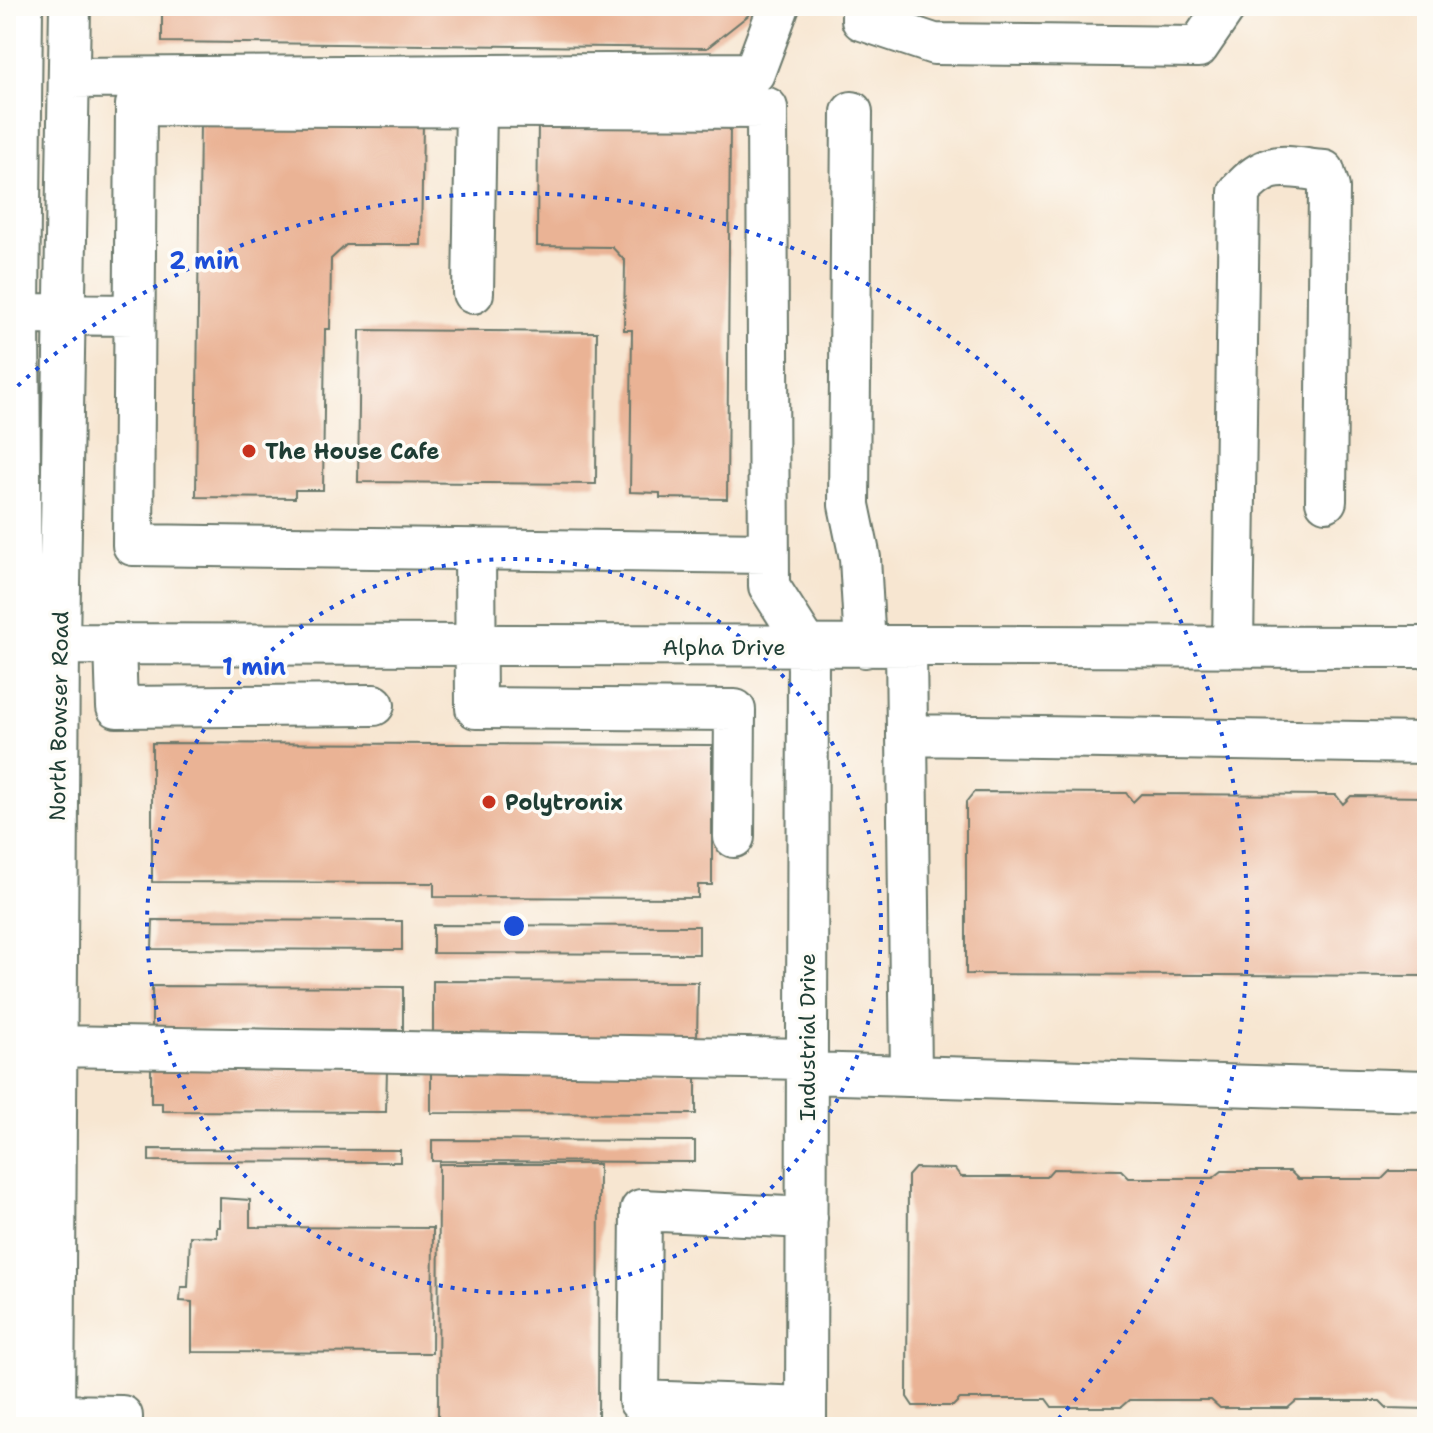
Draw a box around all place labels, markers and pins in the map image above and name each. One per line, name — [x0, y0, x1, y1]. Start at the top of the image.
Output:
place label: The House Cafe — [265, 437, 439, 466]
marker: The House Cafe — [240, 442, 258, 460]
place label: Polytronix — [505, 788, 623, 817]
marker: Polytronix — [480, 793, 498, 811]
centre of rings — [500, 912, 528, 940]

